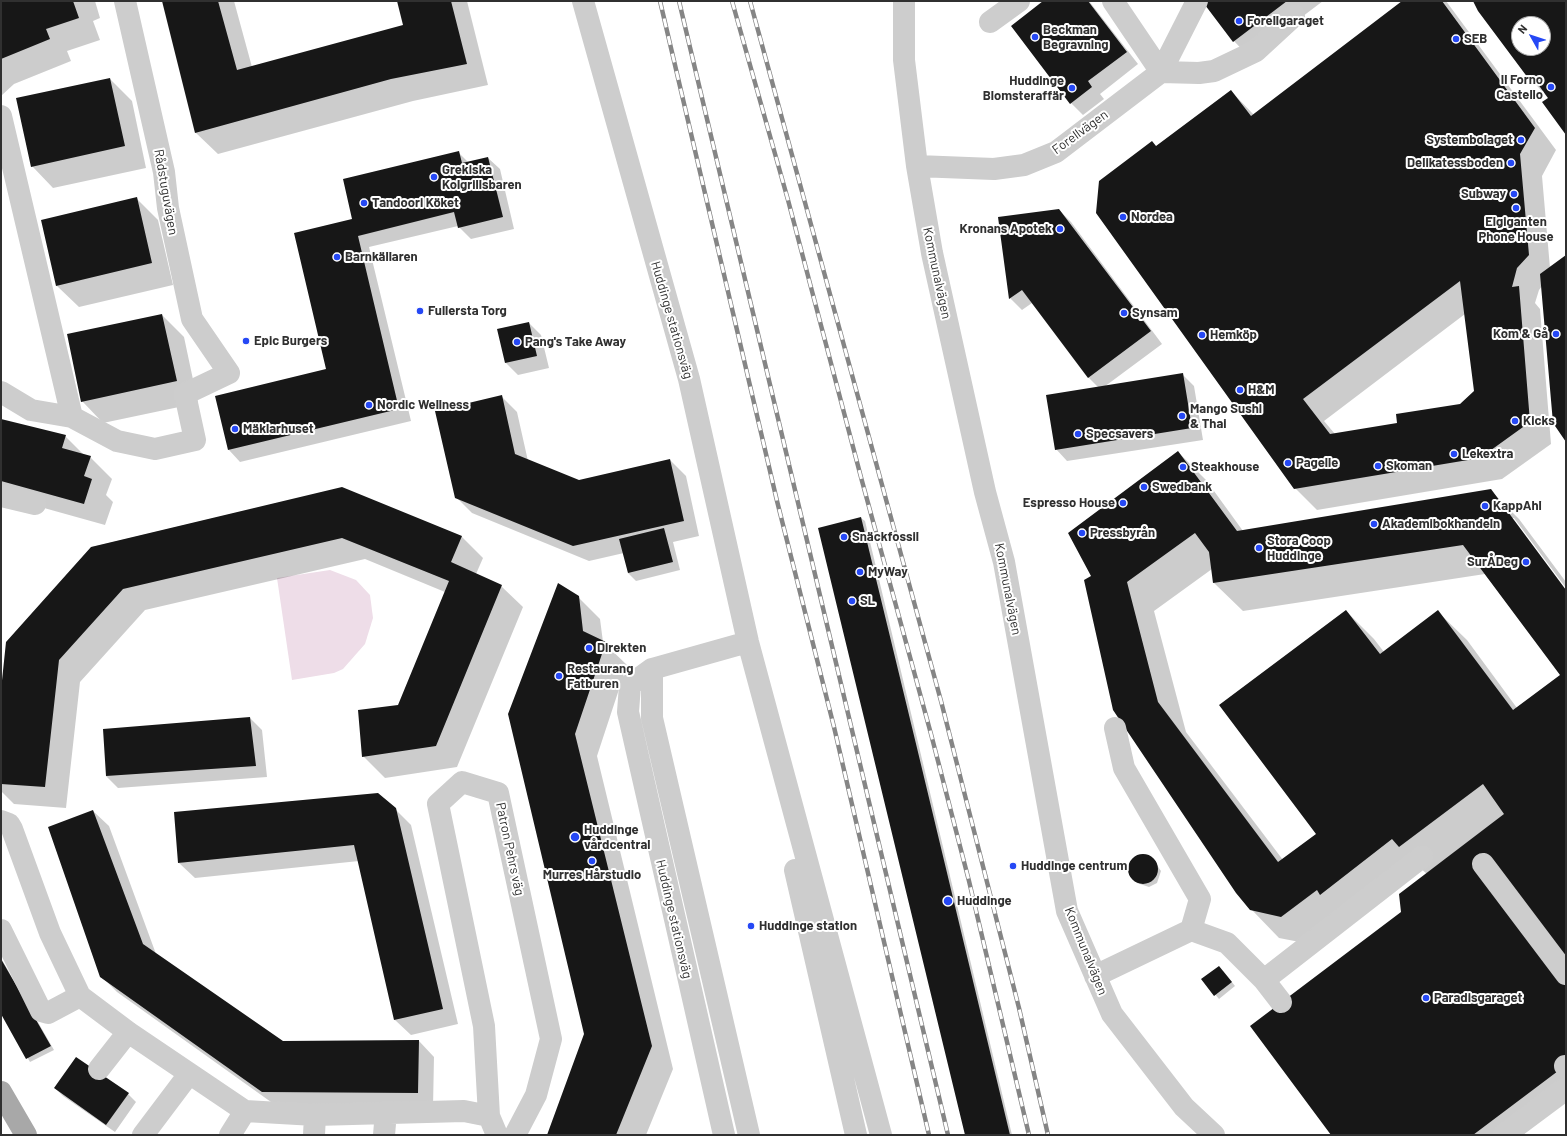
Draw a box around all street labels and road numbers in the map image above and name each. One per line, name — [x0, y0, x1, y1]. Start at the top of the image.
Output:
street label: Forellvägen — [1049, 107, 1111, 157]
street label: Rådstuguvägen — [151, 148, 181, 236]
street label: Kommunalvägen — [920, 226, 954, 320]
street label: Huddinge stationsväg — [648, 259, 696, 381]
street label: Kommunalvägen — [991, 542, 1025, 636]
street label: Patron Pehrs väg — [493, 801, 527, 897]
street label: Huddinge stationsväg — [653, 858, 695, 980]
street label: Kommunalvägen — [1061, 905, 1111, 997]

